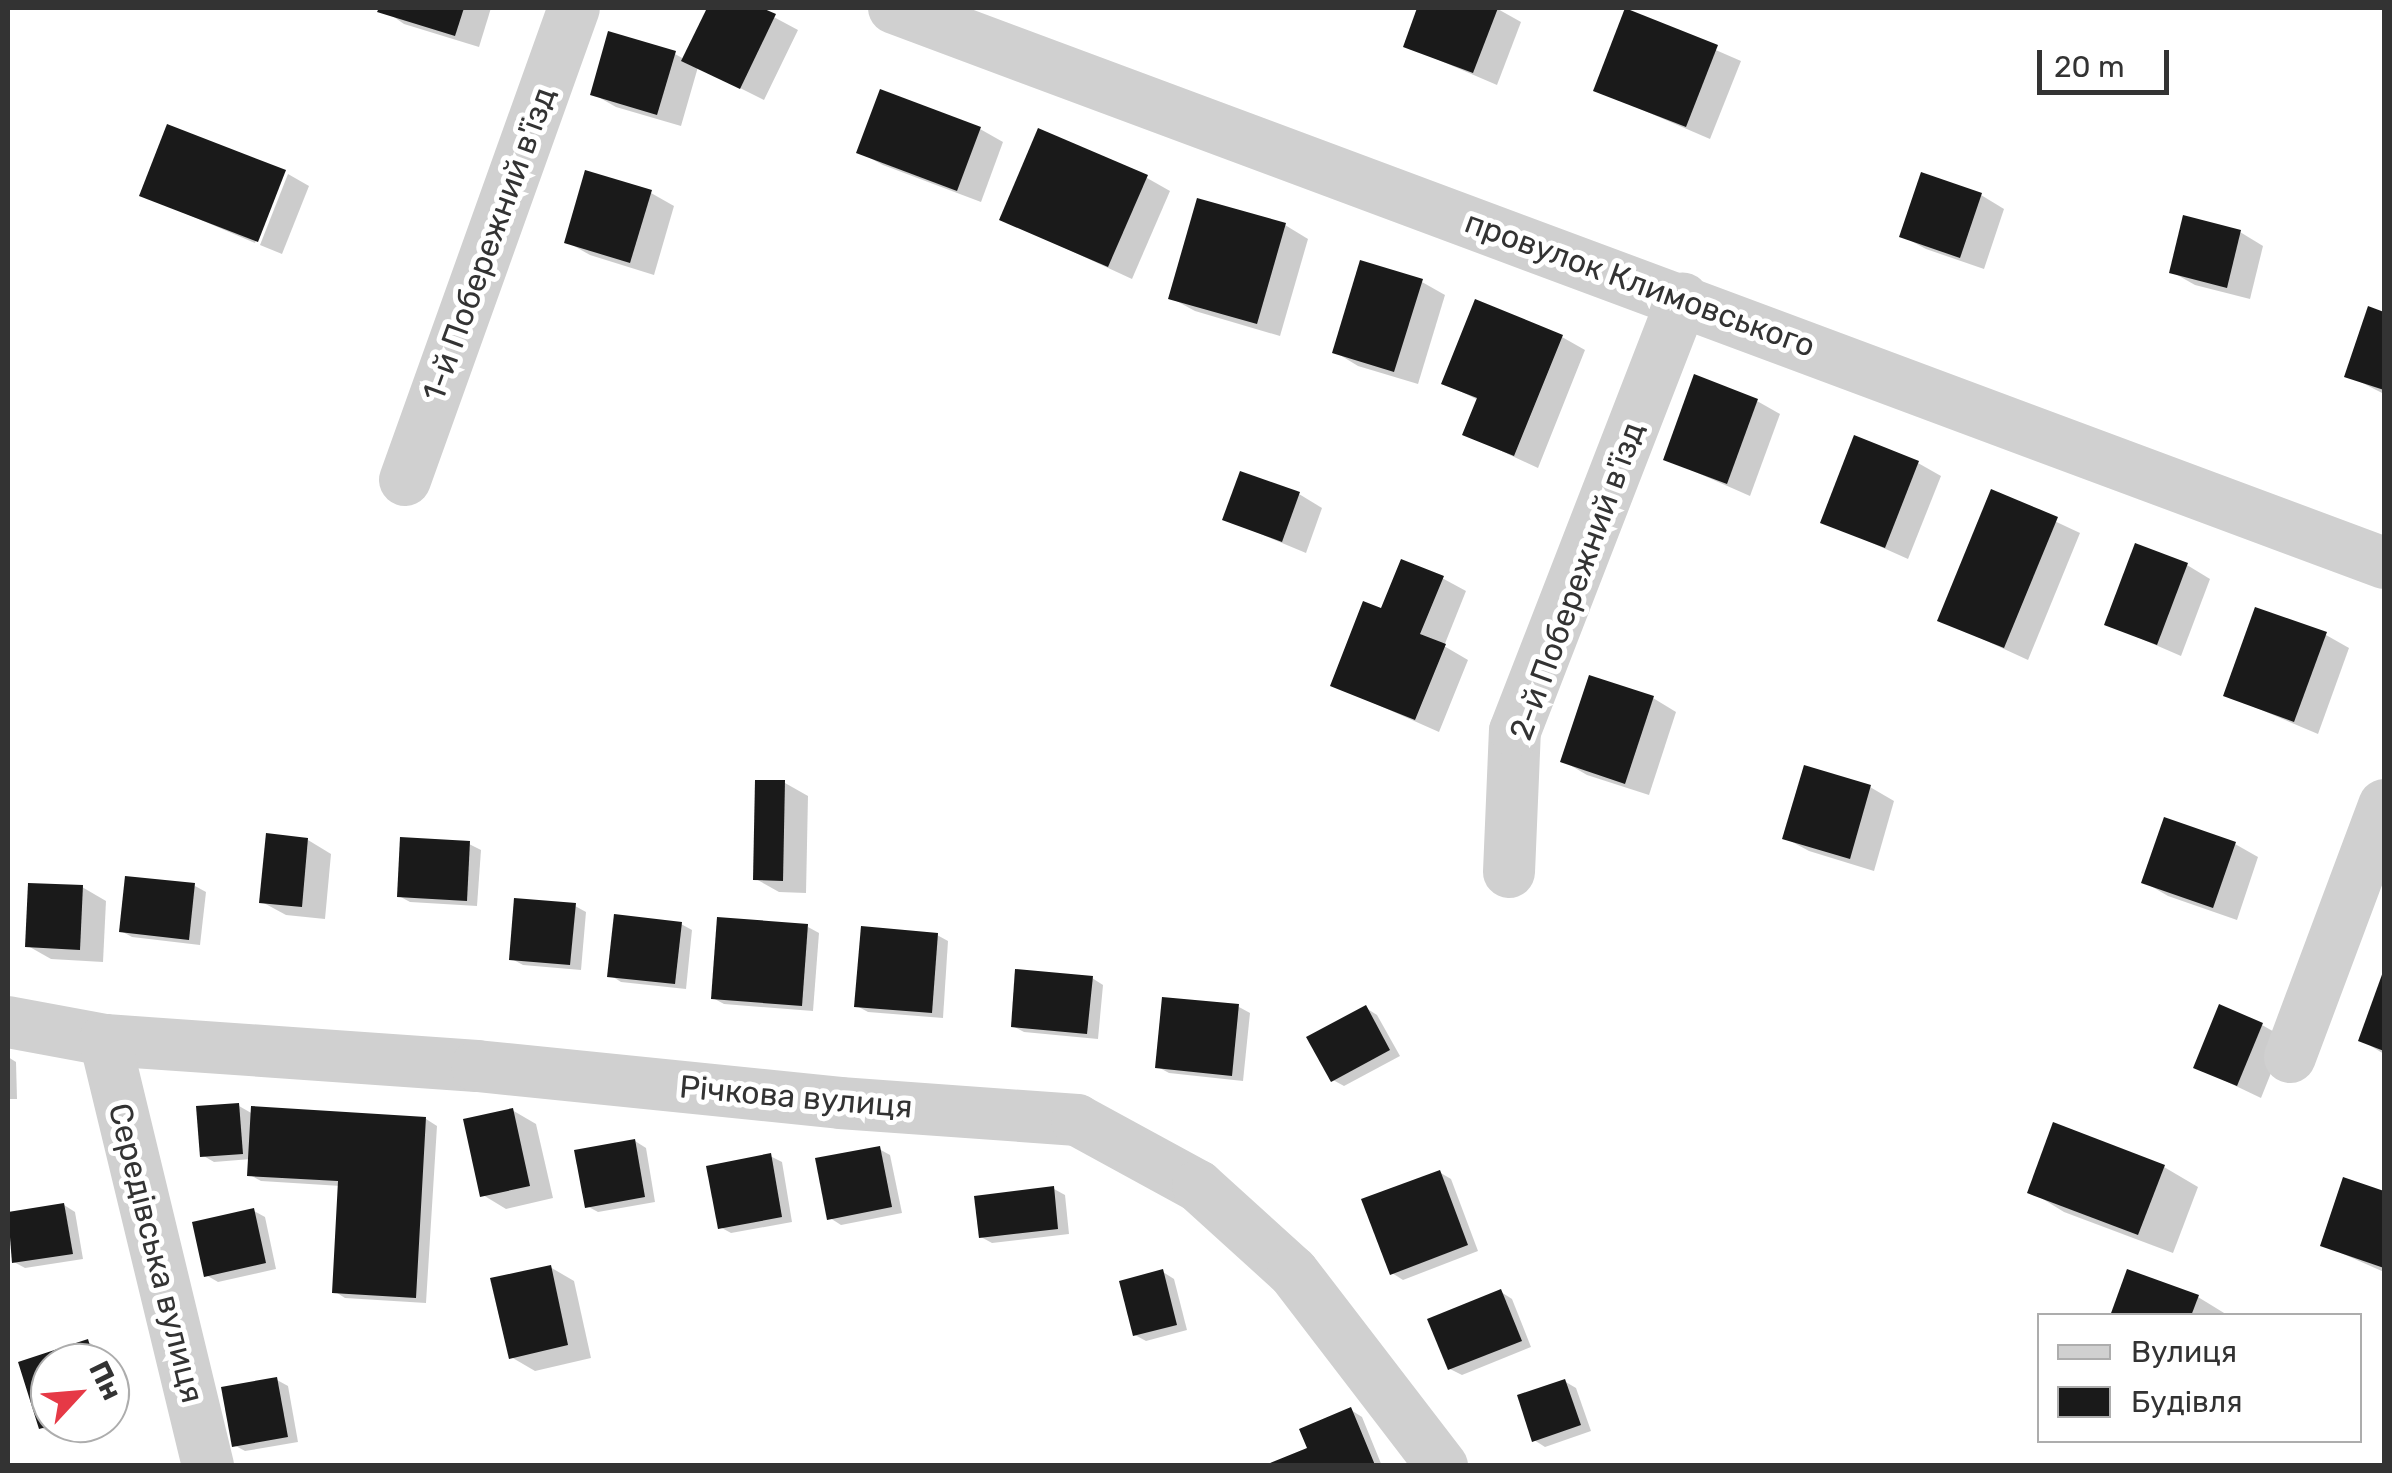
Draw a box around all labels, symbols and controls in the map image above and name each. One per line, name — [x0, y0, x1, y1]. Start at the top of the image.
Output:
scale bar — [2042, 30, 2174, 92]
text: 20 m — [2054, 49, 2125, 85]
street label: 1-й Побережний в'їзд — [414, 82, 564, 406]
street label: провулок Климовського — [1460, 203, 1820, 365]
street label: 2-й Побережний в'їзд — [1502, 417, 1652, 745]
street label: Річкова вулиця — [678, 1068, 914, 1126]
street label: Середівська вулиця — [100, 1099, 212, 1407]
legend — [2037, 1313, 2362, 1443]
text: Вулиця — [2131, 1334, 2237, 1370]
north arrow — [30, 1343, 130, 1443]
text: Пн — [82, 1356, 129, 1405]
text: Будівля — [2131, 1384, 2242, 1420]

